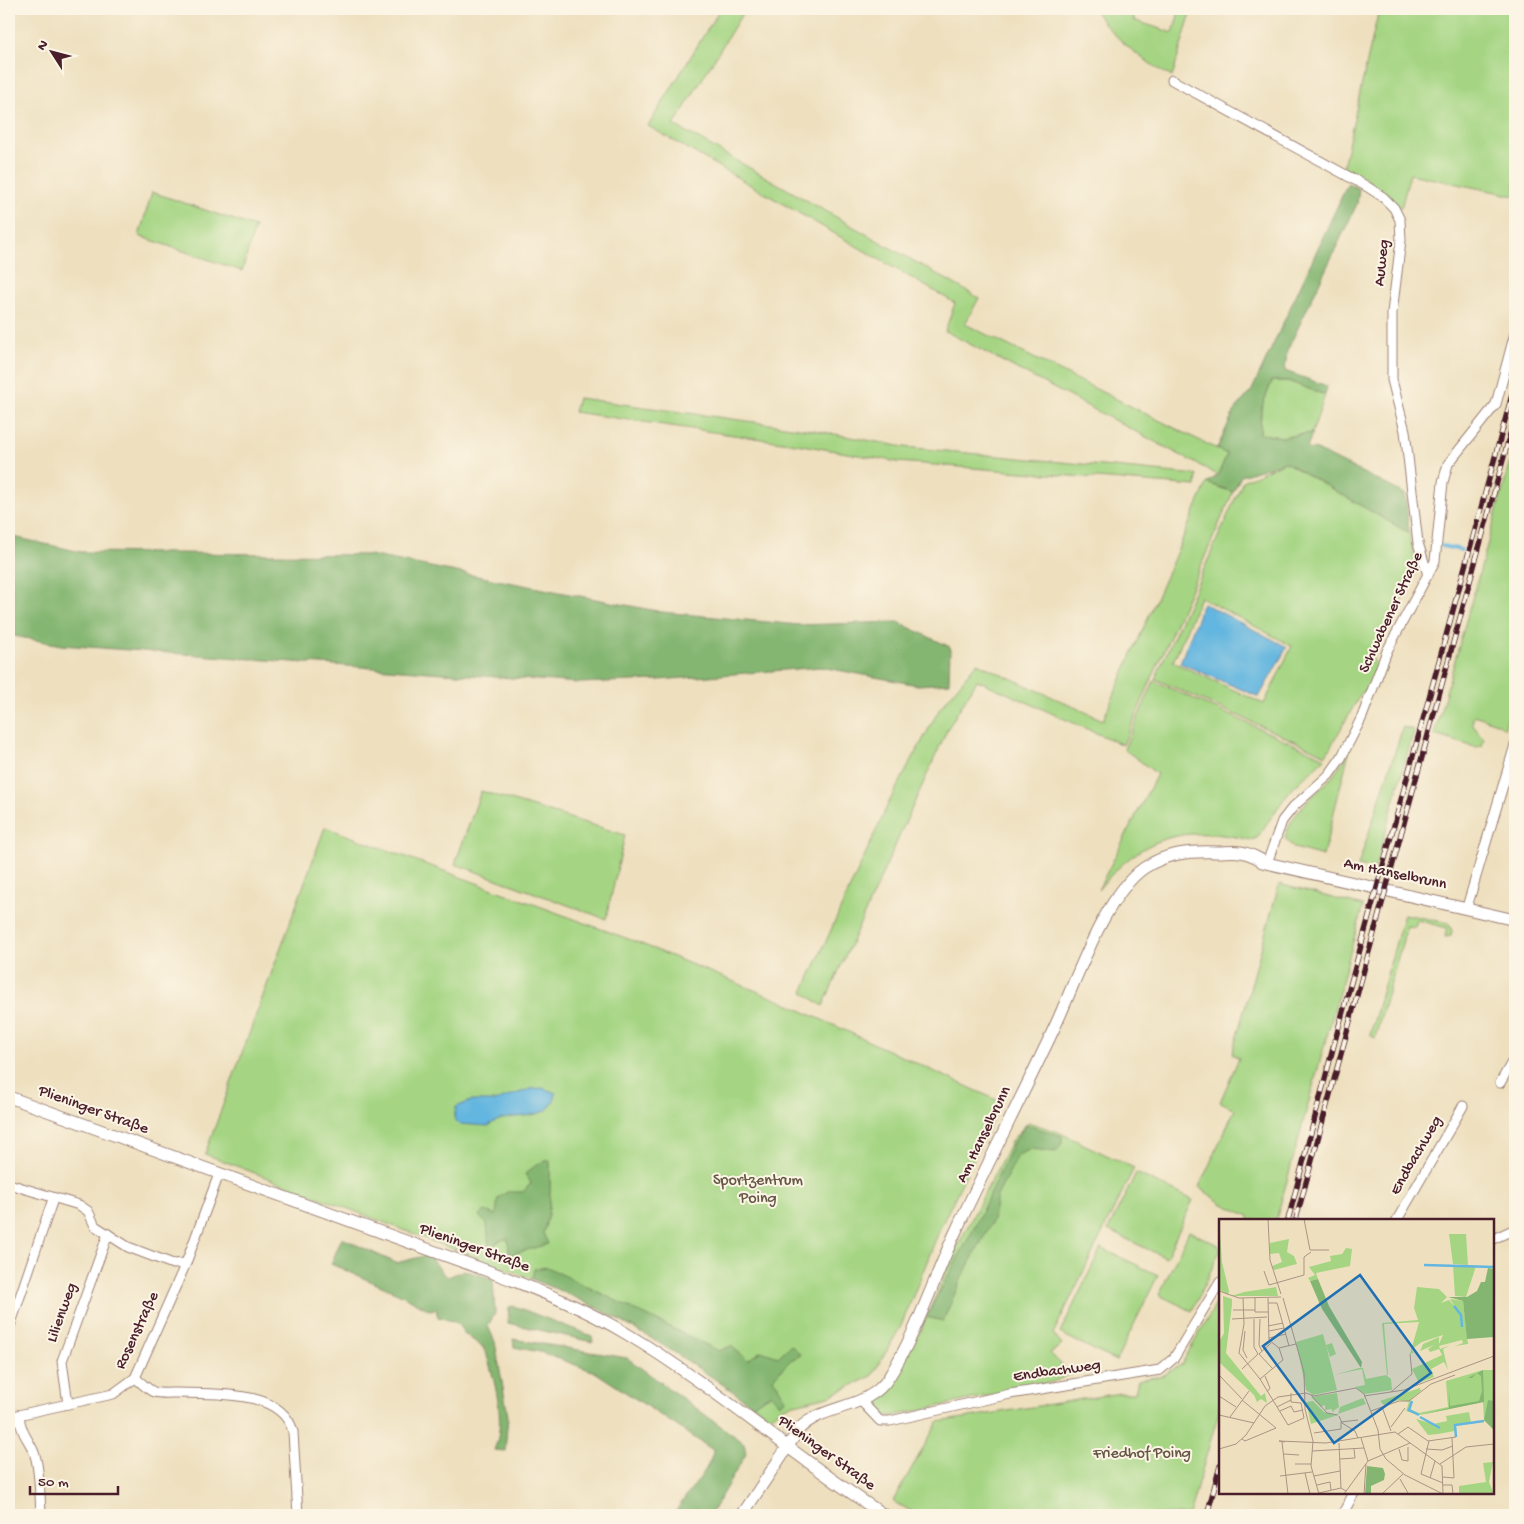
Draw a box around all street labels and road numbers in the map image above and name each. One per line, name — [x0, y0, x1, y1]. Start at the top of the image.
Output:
street label: Auweg — [1371, 239, 1395, 287]
street label: Schwabener Straße — [1356, 549, 1429, 676]
street label: Am Hanselbrunn — [1342, 855, 1449, 895]
street label: Plieninger Straße — [34, 1082, 151, 1140]
street label: Am Hanselbrunn — [954, 1083, 1017, 1186]
street label: Endbachweg — [1387, 1113, 1447, 1199]
street label: Plieninger Straße — [415, 1220, 532, 1278]
street label: Lilienweg — [43, 1281, 83, 1345]
street label: Rosenstraße — [112, 1289, 165, 1373]
street label: Endbachweg — [1012, 1356, 1102, 1388]
street label: Plieninger Straße — [773, 1412, 879, 1496]

